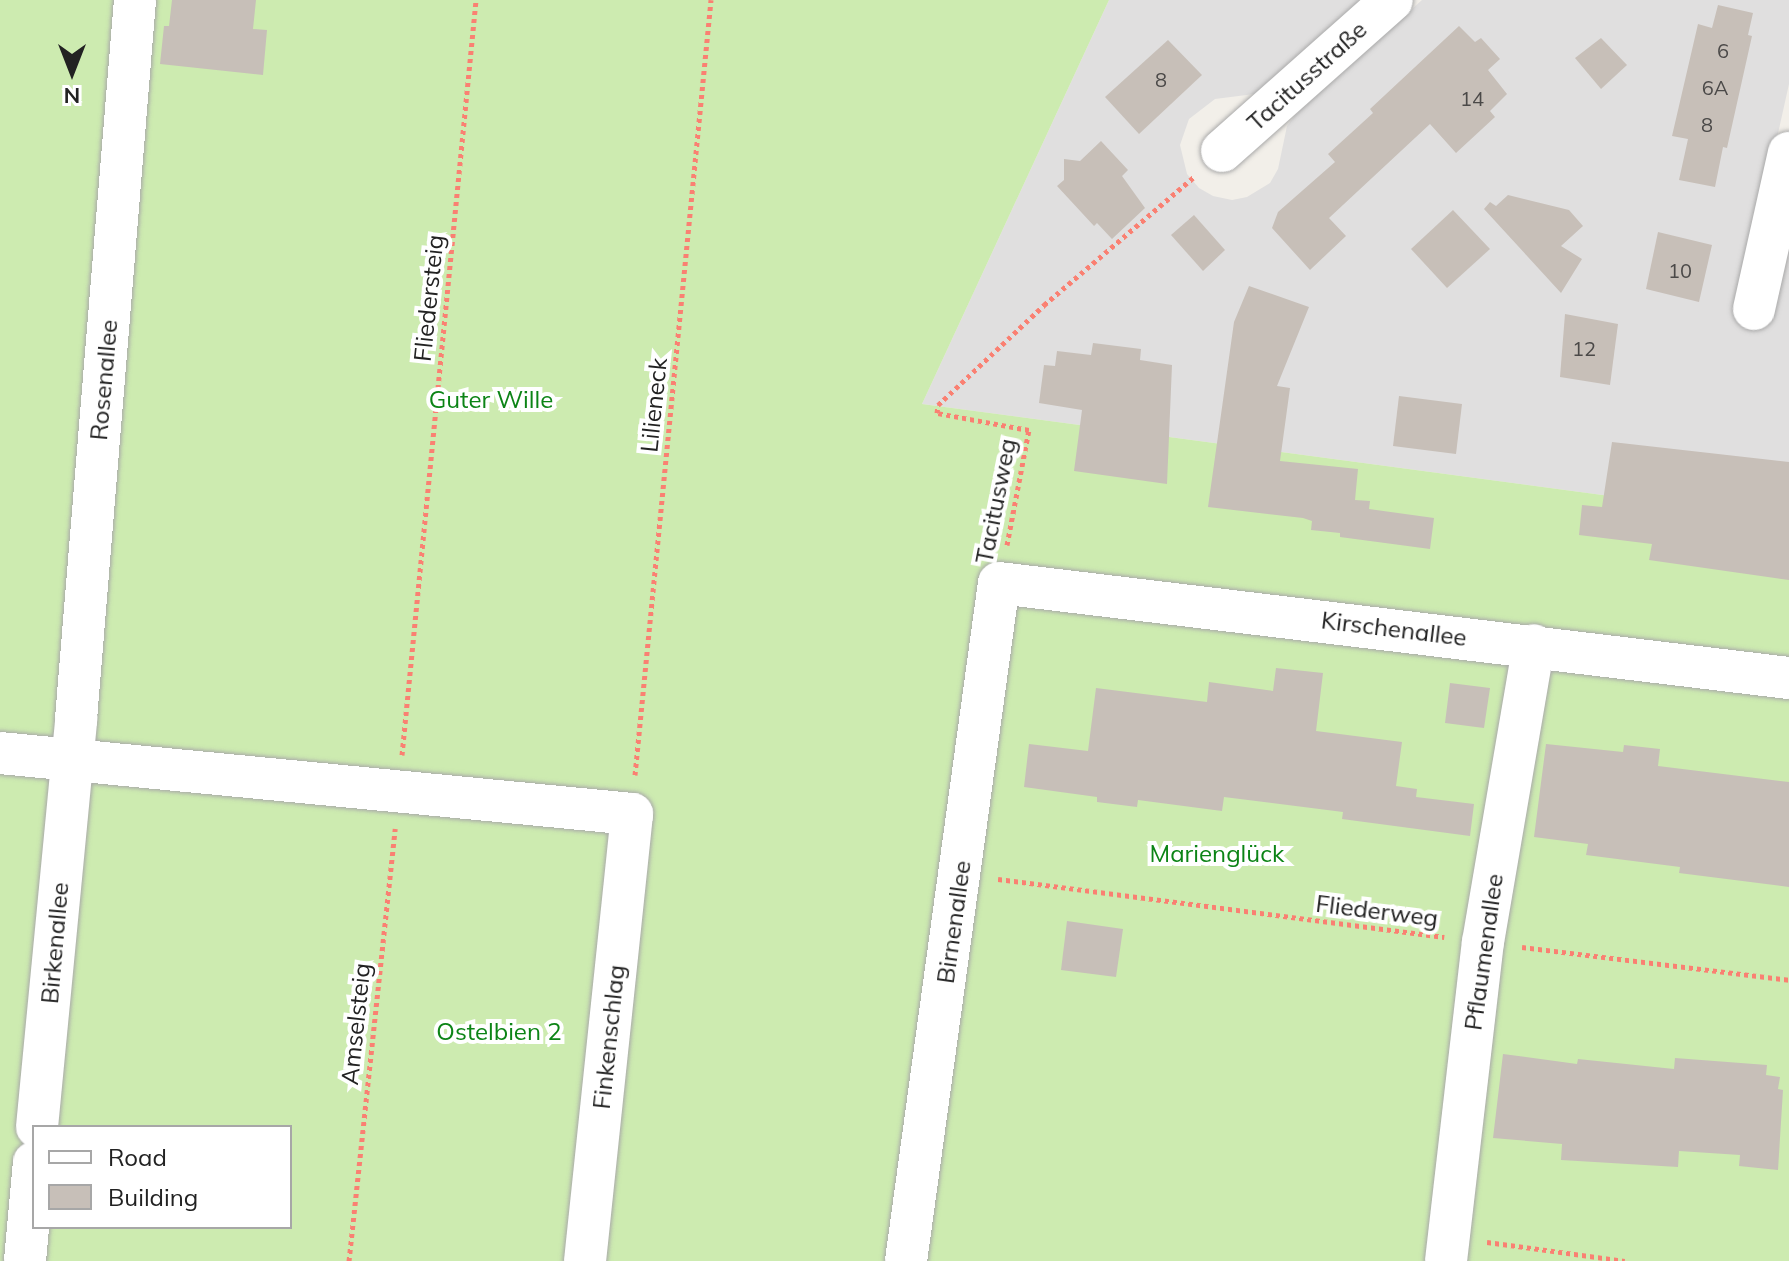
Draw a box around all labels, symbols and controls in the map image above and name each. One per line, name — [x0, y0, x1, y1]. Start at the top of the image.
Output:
street label: Tacitusstraße — [1242, 15, 1372, 137]
north arrow — [32, 32, 112, 112]
house number: 6 — [1717, 38, 1729, 62]
house number: 8 — [1155, 67, 1167, 91]
house number: 6A — [1702, 75, 1728, 99]
text: N — [64, 82, 80, 110]
house number: 14 — [1460, 86, 1484, 110]
house number: 8 — [1701, 112, 1713, 136]
street label: Fliedersteig — [408, 233, 450, 363]
house number: 10 — [1668, 258, 1692, 282]
street label: Rosenallee — [84, 318, 124, 442]
house number: 12 — [1572, 336, 1596, 360]
street label: Lilieneck — [635, 356, 673, 454]
park label: Guter Wille — [429, 386, 553, 414]
street label: Tacitusweg — [970, 436, 1022, 566]
street label: Kirschenallee — [1320, 606, 1468, 652]
park label: Marienglück — [1150, 840, 1284, 868]
street label: Birnenallee — [931, 859, 977, 985]
street label: Pflaumenallee — [1459, 872, 1509, 1032]
street label: Birkenallee — [35, 881, 75, 1005]
street label: Fliederweg — [1314, 889, 1440, 933]
street label: Amselsteig — [335, 961, 377, 1087]
street label: Finkenschlag — [587, 963, 631, 1111]
park label: Ostelbien 2 — [436, 1018, 562, 1046]
legend — [32, 1125, 292, 1229]
text: Road — [108, 1142, 167, 1172]
text: Building — [108, 1182, 198, 1212]

